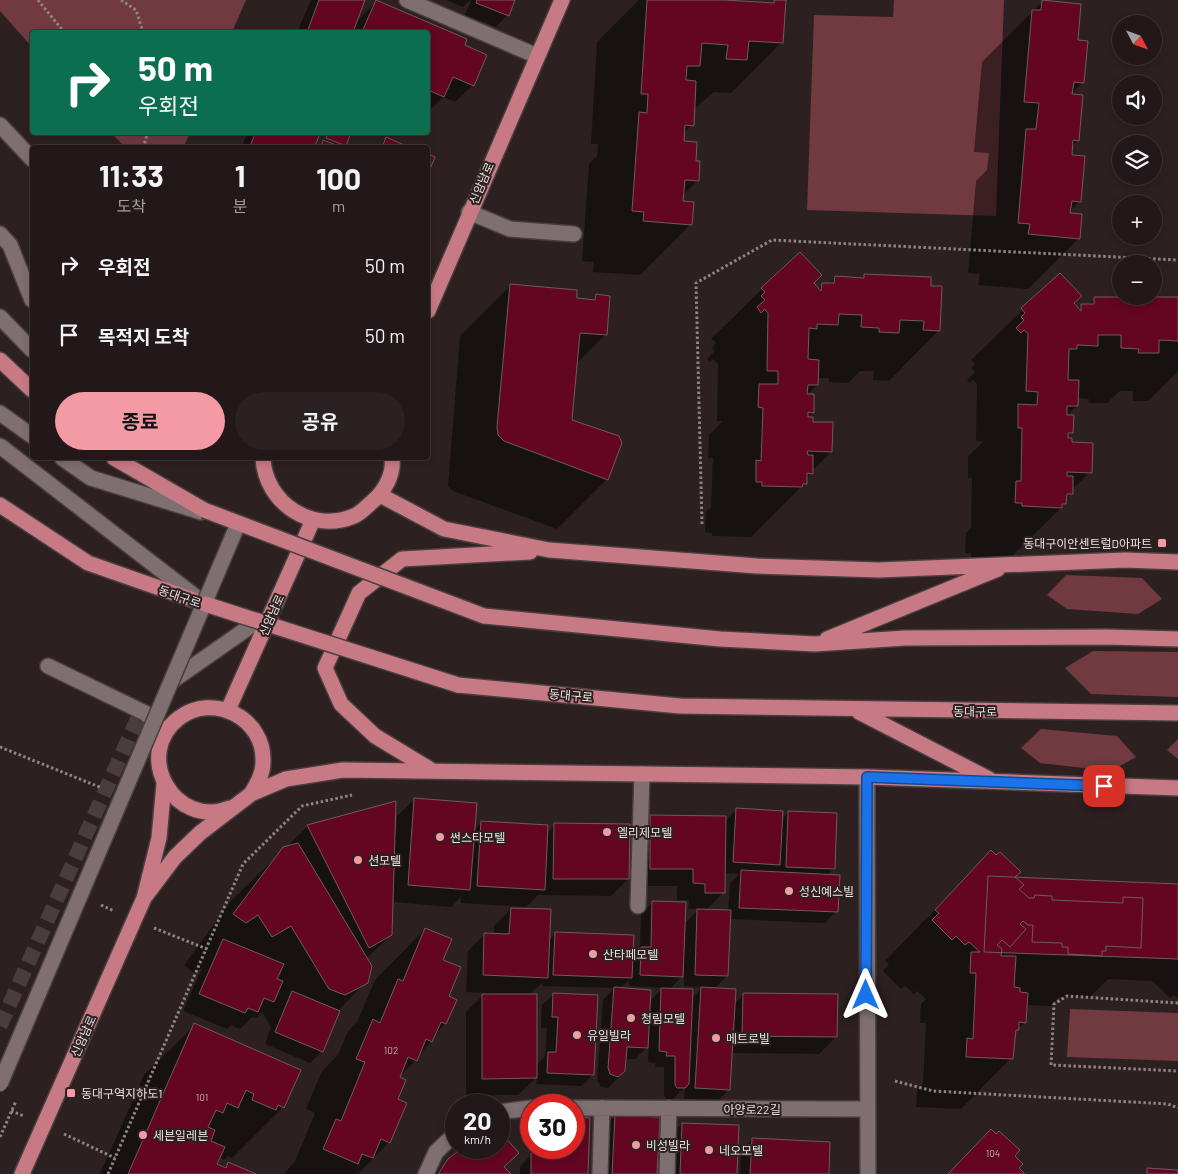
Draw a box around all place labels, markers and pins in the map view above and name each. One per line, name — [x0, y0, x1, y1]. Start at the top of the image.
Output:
place label: 동대구이안센트럴D아파트 — [1023, 536, 1152, 550]
marker: 동대구이안센트럴D아파트 — [1156, 537, 1168, 549]
pin — [1083, 765, 1125, 807]
place label: 엘리제모텔 — [617, 825, 672, 839]
marker: 엘리제모텔 — [601, 826, 613, 838]
place label: 썬스타모텔 — [450, 830, 505, 844]
marker: 썬스타모텔 — [434, 831, 446, 843]
place label: 션모텔 — [368, 853, 401, 867]
marker: 션모텔 — [352, 854, 364, 866]
place label: 성신예스빌 — [799, 884, 854, 898]
marker: 성신예스빌 — [783, 885, 795, 897]
place label: 산타페모텔 — [603, 947, 658, 961]
marker: 산타페모텔 — [587, 948, 599, 960]
place label: 청림모텔 — [641, 1011, 685, 1025]
marker: 청림모텔 — [625, 1012, 637, 1024]
place label: 유일빌라 — [587, 1028, 631, 1042]
marker: 유일빌라 — [571, 1029, 583, 1041]
place label: 메트로빌 — [726, 1031, 770, 1045]
marker: 메트로빌 — [710, 1032, 722, 1044]
place label: 동대구역지하도1 — [81, 1086, 162, 1100]
marker: 동대구역지하도1 — [65, 1087, 77, 1099]
place label: 세븐일레븐 — [153, 1128, 208, 1142]
marker: 세븐일레븐 — [137, 1129, 149, 1141]
place label: 비성빌라 — [646, 1138, 690, 1152]
marker: 비성빌라 — [630, 1139, 642, 1151]
place label: 네오모텔 — [719, 1143, 763, 1157]
marker: 네오모텔 — [703, 1144, 715, 1156]

